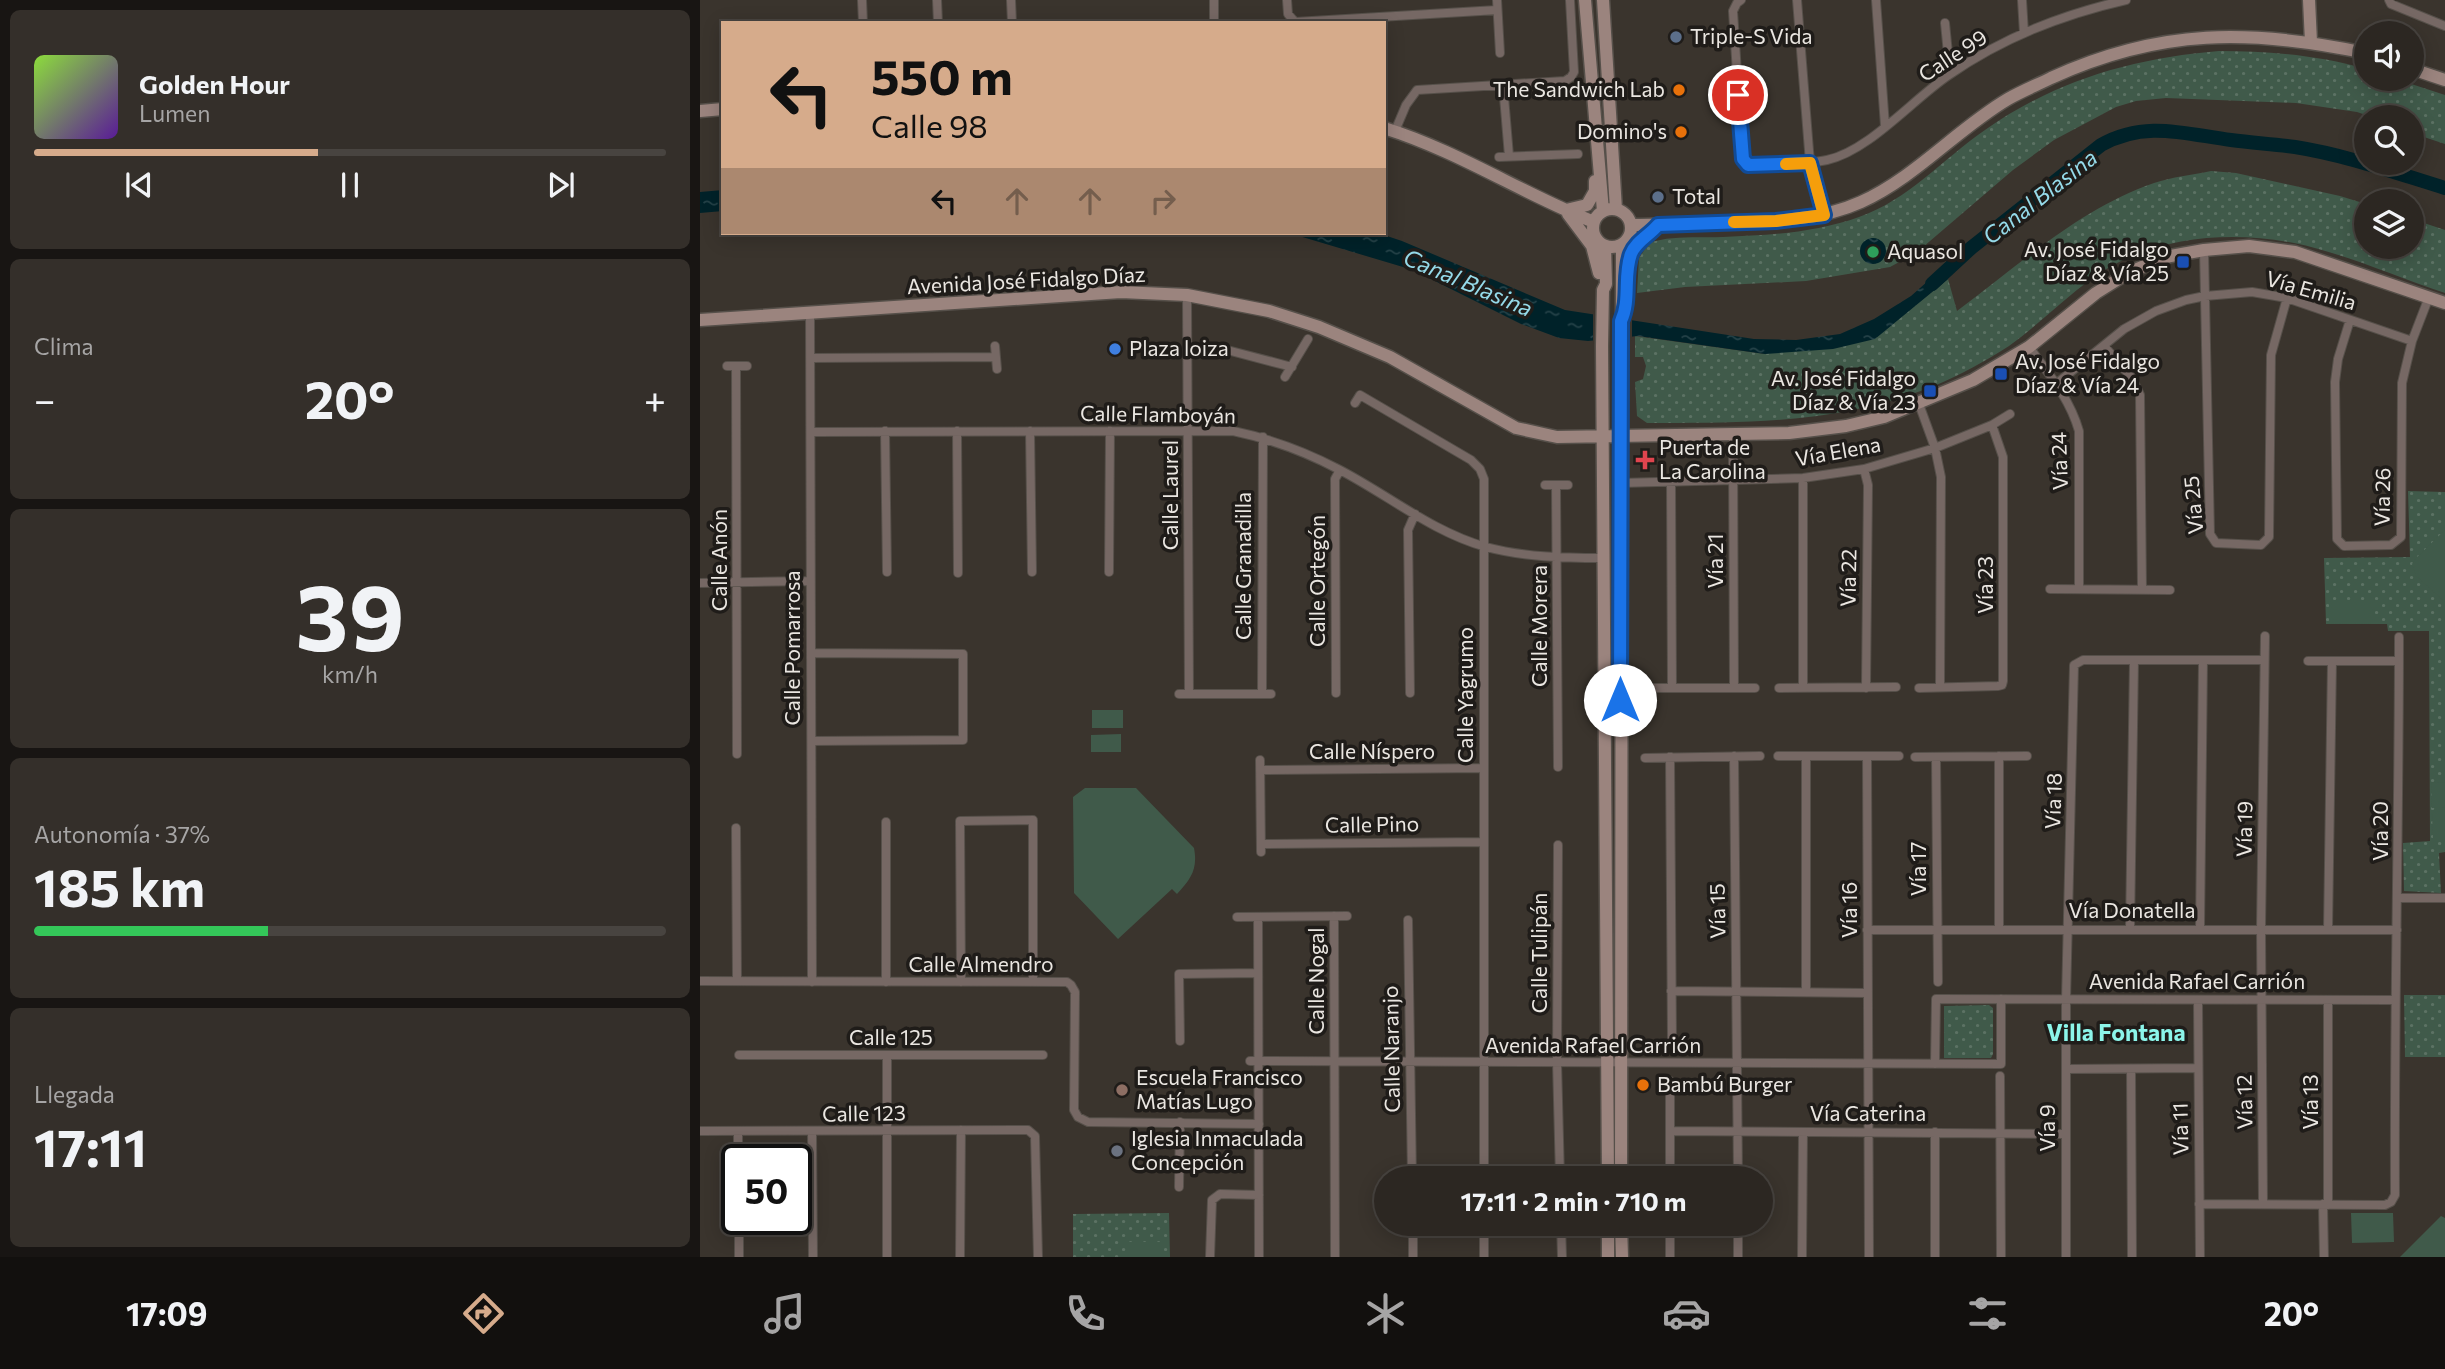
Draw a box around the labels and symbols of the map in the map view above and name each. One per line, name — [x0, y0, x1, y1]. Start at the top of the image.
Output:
place label: Triple-S Vida — [1690, 23, 1812, 48]
street label: Calle 99 — [1913, 23, 1991, 86]
marker: Triple-S Vida — [1668, 29, 1684, 45]
pin — [1708, 65, 1768, 125]
place label: The Sandwich Lab — [1493, 76, 1665, 101]
marker: The Sandwich Lab — [1671, 82, 1687, 98]
place label: Domino's — [1577, 118, 1667, 143]
marker: Domino's — [1673, 124, 1689, 140]
water label: Canal Blasina — [1977, 143, 2102, 250]
place label: Total — [1672, 183, 1721, 208]
marker: Total — [1650, 189, 1666, 205]
place label: Av. José Fidalgo Díaz & Vía 25 — [2024, 236, 2169, 285]
place label: Aquasol — [1887, 238, 1963, 263]
water label: Canal Blasina — [1400, 242, 1537, 322]
marker: Aquasol — [1865, 244, 1881, 260]
marker: Av. José Fidalgo Díaz & Vía 25 — [2175, 254, 2191, 270]
street label: Avenida José Fidalgo Díaz — [906, 261, 1146, 298]
street label: Vía Emilia — [2264, 265, 2359, 314]
place label: Plaza loiza — [1129, 335, 1229, 360]
marker: Plaza loiza — [1107, 341, 1123, 357]
place label: Av. José Fidalgo Díaz & Vía 24 — [2015, 348, 2160, 397]
place label: Av. José Fidalgo Díaz & Vía 23 — [1771, 365, 1916, 414]
marker: Av. José Fidalgo Díaz & Vía 24 — [1993, 366, 2009, 382]
marker: Av. José Fidalgo Díaz & Vía 23 — [1922, 383, 1938, 399]
street label: Calle Flamboyán — [1080, 400, 1236, 427]
street label: Vía Elena — [1793, 431, 1882, 470]
street label: Vía 24 — [2045, 431, 2072, 491]
place label: Puerta de La Carolina — [1659, 434, 1766, 483]
street label: Calle Laurel — [1157, 440, 1182, 550]
marker: Puerta de La Carolina — [1637, 452, 1653, 468]
street label: Vía 26 — [2368, 467, 2395, 527]
street label: Vía 25 — [2178, 475, 2207, 535]
street label: Calle Granadilla — [1230, 492, 1255, 640]
street label: Calle Anón — [706, 509, 731, 611]
street label: Calle Ortegón — [1304, 515, 1329, 647]
street label: Vía 21 — [1702, 533, 1727, 589]
street label: Vía 22 — [1834, 549, 1861, 607]
street label: Vía 23 — [1972, 556, 1997, 614]
street label: Calle Morera — [1526, 565, 1551, 687]
street label: Calle Pomarrosa — [779, 570, 804, 726]
street label: Calle Yagrumo — [1452, 627, 1477, 763]
position arrow — [1583, 663, 1657, 737]
street label: Calle Níspero — [1309, 738, 1435, 763]
street label: Vía 18 — [2039, 772, 2066, 830]
street label: Vía 19 — [2231, 801, 2256, 857]
street label: Vía 20 — [2367, 801, 2392, 861]
street label: Calle Pino — [1325, 810, 1419, 837]
street label: Vía 17 — [1905, 842, 1930, 896]
street label: Vía 16 — [1836, 882, 1861, 938]
street label: Vía 15 — [1704, 883, 1729, 939]
street label: Calle Tulipán — [1526, 893, 1551, 1013]
street label: Vía Donatella — [2069, 897, 2195, 922]
street label: Calle Nogal — [1303, 927, 1328, 1035]
street label: Calle Almendro — [908, 951, 1054, 976]
street label: Avenida Rafael Carrión — [2089, 968, 2305, 993]
street label: Calle Naranjo — [1377, 985, 1404, 1113]
district label: Villa Fontana — [2046, 1018, 2186, 1046]
street label: Calle 125 — [849, 1024, 933, 1049]
street label: Avenida Rafael Carrión — [1485, 1032, 1701, 1057]
place label: Escuela Francisco Matías Lugo — [1136, 1064, 1303, 1113]
place label: Bambú Burger — [1657, 1071, 1792, 1096]
street label: Vía 12 — [2231, 1074, 2256, 1130]
street label: Vía 13 — [2297, 1074, 2322, 1130]
marker: Bambú Burger — [1635, 1077, 1651, 1093]
marker: Escuela Francisco Matías Lugo — [1114, 1082, 1130, 1098]
street label: Calle 123 — [822, 1099, 906, 1126]
street label: Vía Caterina — [1810, 1100, 1926, 1125]
street label: Vía 11 — [2167, 1103, 2192, 1156]
street label: Vía 9 — [2034, 1104, 2059, 1152]
place label: Iglesia Inmaculada Concepción — [1131, 1125, 1303, 1174]
marker: Iglesia Inmaculada Concepción — [1109, 1143, 1125, 1159]
speed limit sign: 50 — [721, 1144, 812, 1235]

